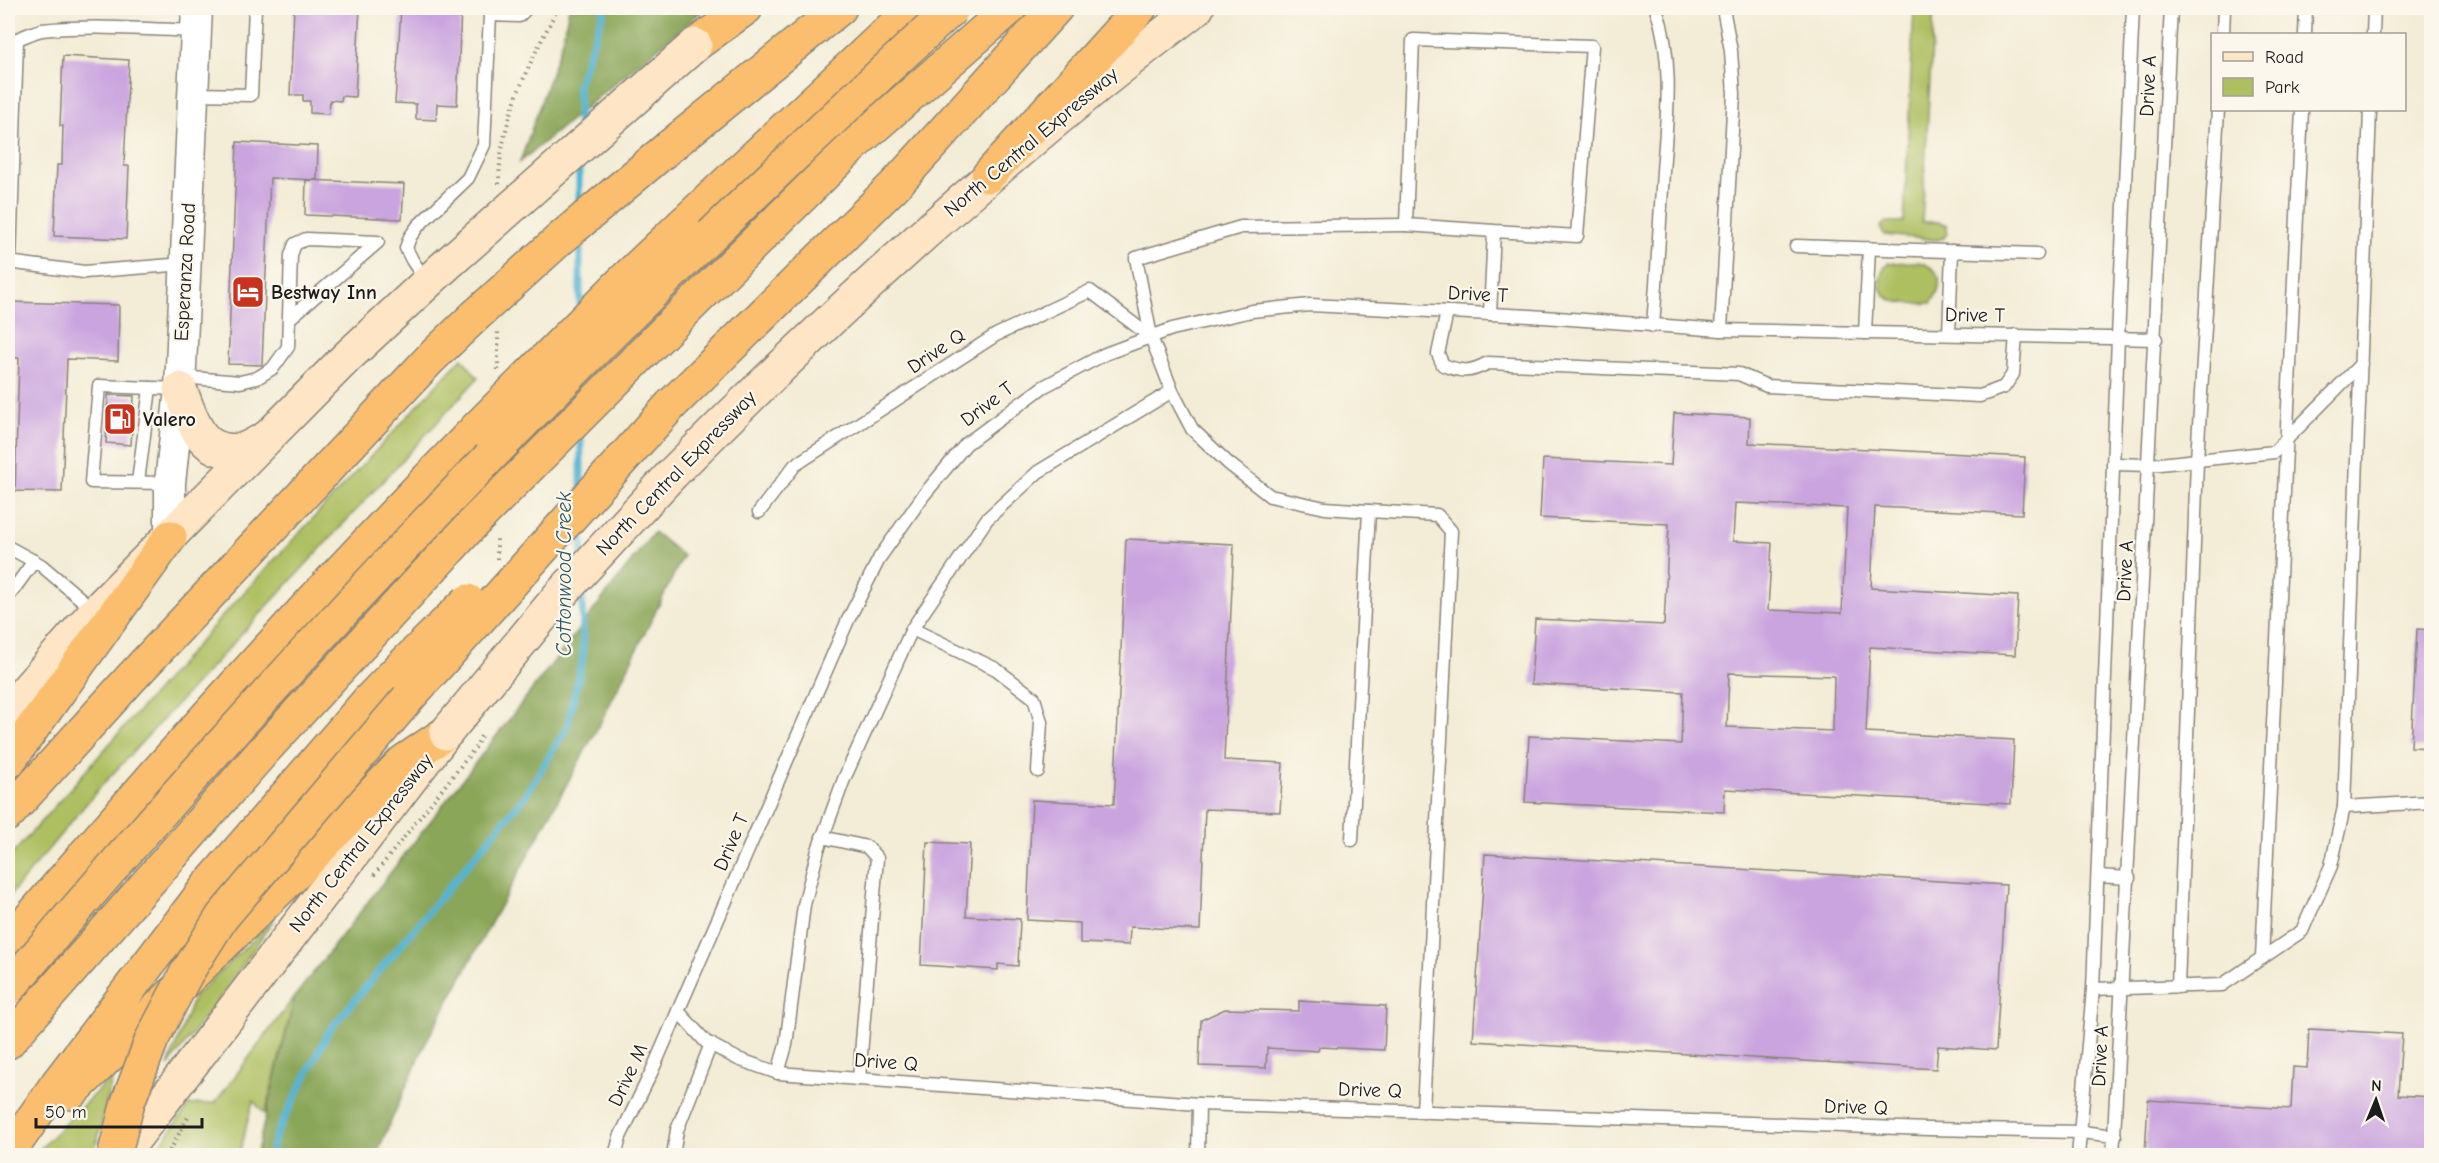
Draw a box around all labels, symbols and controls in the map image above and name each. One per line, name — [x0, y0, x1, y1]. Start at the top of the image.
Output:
legend — [2211, 33, 2406, 111]
text: Road — [2265, 47, 2304, 68]
street label: Drive A — [2135, 54, 2161, 117]
street label: North Central Expressway — [939, 62, 1123, 222]
text: Park — [2265, 77, 2300, 98]
street label: Esperanza Road — [170, 202, 200, 342]
hotel icon: Bestway Inn — [230, 274, 266, 310]
place label: Bestway Inn — [271, 281, 377, 304]
street label: Drive T — [1447, 281, 1509, 307]
street label: Drive T — [1945, 303, 2006, 327]
street label: Drive Q — [903, 324, 969, 378]
street label: Drive T — [956, 376, 1018, 431]
street label: North Central Expressway — [591, 386, 761, 560]
fuel station icon: Valero — [102, 401, 138, 437]
place label: Valero — [143, 408, 196, 431]
water label: Cottonwood Creek — [552, 491, 576, 656]
street label: Drive A — [2112, 539, 2138, 602]
street label: North Central Expressway — [284, 749, 438, 937]
street label: Drive T — [709, 809, 754, 874]
street label: Drive A — [2087, 1024, 2113, 1087]
street label: Drive M — [604, 1040, 652, 1110]
street label: Drive Q — [853, 1048, 919, 1076]
north arrow — [2346, 1070, 2406, 1130]
street label: Drive Q — [1338, 1077, 1402, 1103]
text: N — [2371, 1077, 2382, 1095]
scale bar — [36, 1091, 202, 1129]
street label: Drive Q — [1824, 1094, 1888, 1120]
text: 50 m — [45, 1102, 87, 1123]

